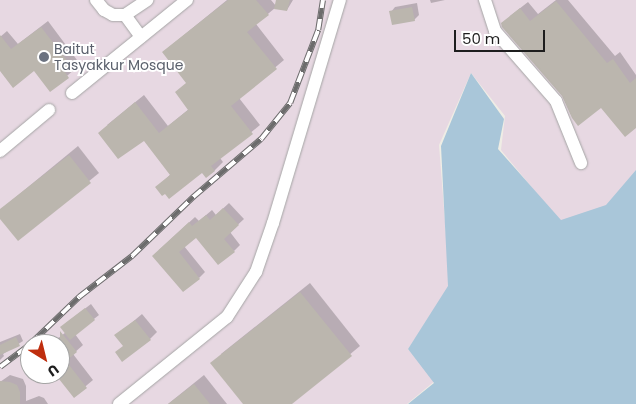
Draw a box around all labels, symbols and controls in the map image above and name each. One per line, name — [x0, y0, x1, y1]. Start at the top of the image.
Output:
scale bar — [456, 20, 547, 52]
text: 50 m — [462, 28, 500, 49]
place label: Baitut Tasyakkur Mosque — [54, 41, 183, 74]
marker: Baitut Tasyakkur Mosque — [38, 51, 50, 63]
north arrow — [20, 334, 70, 384]
text: U — [43, 359, 63, 381]

